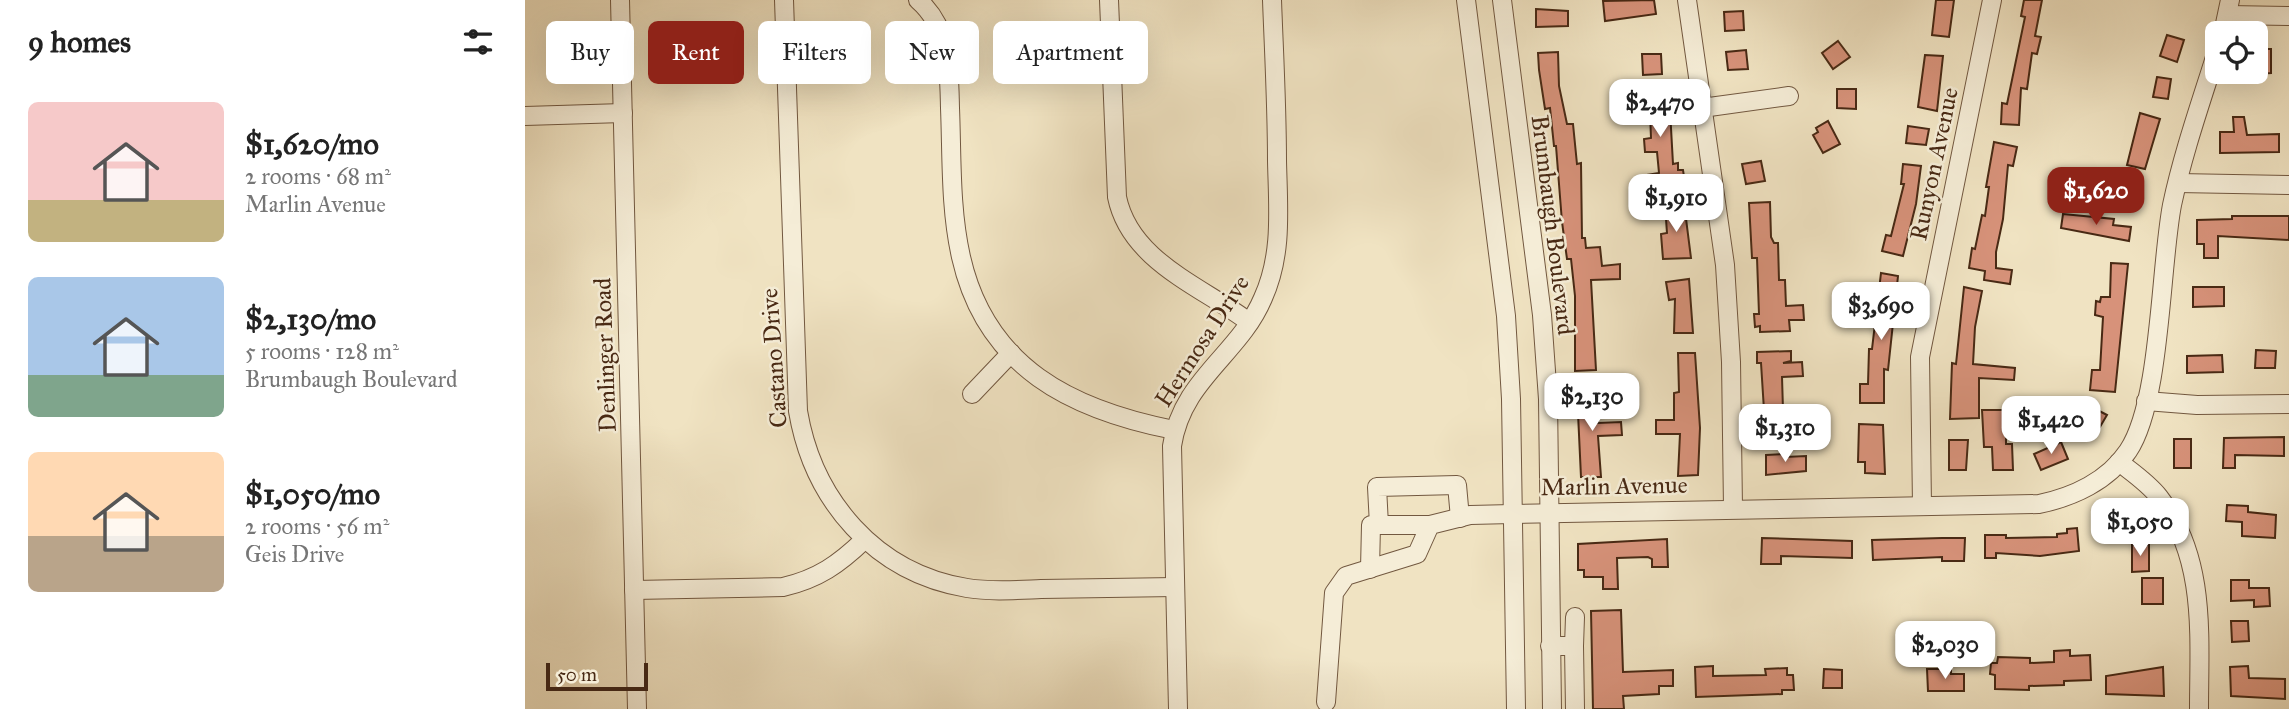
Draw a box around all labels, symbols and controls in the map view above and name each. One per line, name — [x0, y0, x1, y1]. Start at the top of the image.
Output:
chip: Buy — [546, 21, 634, 84]
chip: Rent — [648, 21, 744, 84]
chip: Filters — [758, 21, 871, 84]
chip: New — [885, 21, 979, 84]
chip: Apartment — [993, 21, 1148, 84]
map controls — [2205, 21, 2268, 84]
button: locate — [2205, 21, 2268, 84]
icon: filters — [459, 23, 497, 61]
text: 9 homes — [28, 24, 131, 60]
pin: $2,470 — [1603, 80, 1717, 139]
street label: Runyon Avenue — [1903, 85, 1965, 243]
text: $2,470 — [1625, 88, 1695, 116]
street label: Brumbaugh Boulevard — [1525, 113, 1581, 337]
text: $1,620/mo — [245, 126, 379, 162]
icon: home — [84, 130, 168, 214]
text: 2 rooms · 68 m² — [245, 162, 391, 190]
pin: $1,620 — [2039, 168, 2153, 227]
pin: $1,910 — [1619, 174, 1733, 234]
text: $1,620 — [2063, 176, 2129, 204]
text: $1,910 — [1644, 183, 1708, 211]
text: Marlin Avenue — [245, 190, 386, 218]
street label: Hermosa Drive — [1148, 269, 1256, 413]
street label: Denlinger Road — [587, 277, 623, 433]
pin: $3,690 — [1824, 282, 1938, 342]
street label: Castano Drive — [754, 287, 794, 429]
text: $3,690 — [1848, 291, 1914, 319]
text: $2,130/mo — [245, 301, 376, 337]
icon: home — [84, 305, 168, 389]
text: 5 rooms · 128 m² — [245, 337, 399, 365]
text: Brumbaugh Boulevard — [245, 365, 458, 393]
pin: $2,130 — [1535, 374, 1649, 433]
text: $2,130 — [1560, 382, 1624, 410]
pin: $1,420 — [1994, 396, 2108, 456]
pin: $1,310 — [1728, 405, 1842, 464]
text: $1,420 — [2018, 405, 2084, 433]
text: $1,310 — [1755, 413, 1815, 441]
street label: Marlin Avenue — [1540, 470, 1688, 502]
text: $1,050/mo — [245, 476, 380, 512]
icon: home — [84, 480, 168, 564]
pin: $1,050 — [2083, 498, 2197, 558]
text: $1,050 — [2107, 507, 2173, 535]
text: 2 rooms · 56 m² — [245, 512, 389, 540]
text: Geis Drive — [245, 540, 344, 568]
pin: $2,030 — [1888, 622, 2002, 681]
text: $2,030 — [1911, 630, 1979, 658]
scale bar — [546, 660, 647, 692]
text: 50 m — [557, 663, 597, 686]

